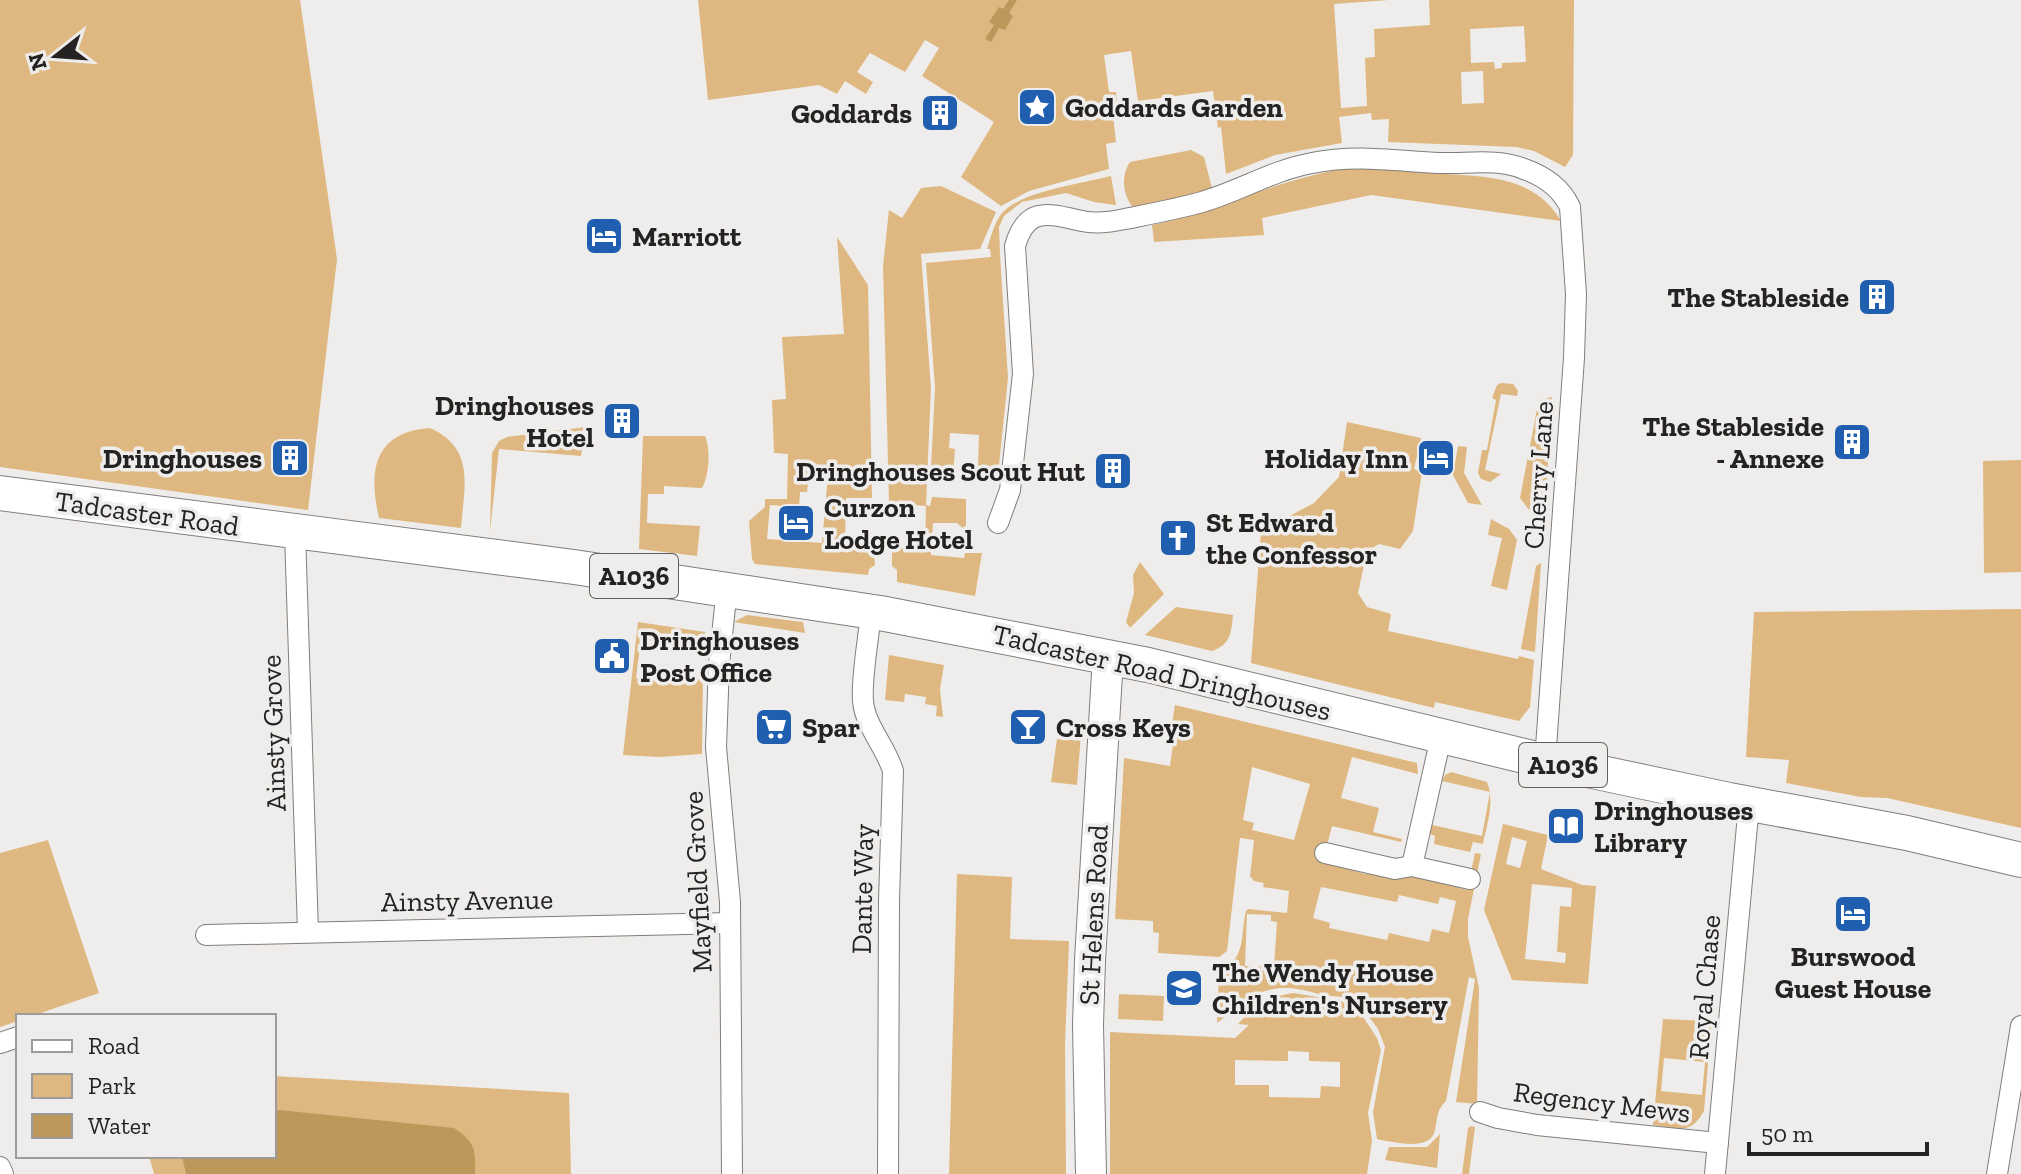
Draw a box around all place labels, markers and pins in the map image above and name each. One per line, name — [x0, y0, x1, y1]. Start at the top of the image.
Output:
place icon: Goddards Garden — [1016, 86, 1058, 128]
place label: Goddards Garden — [1065, 91, 1283, 124]
building icon: Goddards — [919, 92, 961, 134]
place label: Goddards — [791, 97, 912, 130]
hotel icon: Marriott — [583, 215, 625, 257]
place label: Marriott — [632, 220, 742, 253]
building icon: The Stableside — [1856, 276, 1898, 318]
place label: The Stableside — [1667, 281, 1849, 314]
place label: Dringhouses Hotel — [435, 389, 594, 454]
building icon: Dringhouses Hotel — [601, 400, 643, 442]
place label: The Stableside - Annexe — [1642, 410, 1824, 475]
building icon: The Stableside - Annexe — [1831, 421, 1873, 463]
building icon: Dringhouses — [269, 437, 311, 479]
hotel icon: Holiday Inn — [1415, 437, 1457, 479]
place label: Dringhouses — [103, 442, 262, 475]
place label: Holiday Inn — [1264, 442, 1408, 475]
building icon: Dringhouses Scout Hut — [1092, 450, 1134, 492]
place label: Dringhouses Scout Hut — [796, 455, 1086, 488]
place label: Curzon Lodge Hotel — [824, 491, 973, 556]
hotel icon: Curzon Lodge Hotel — [775, 502, 817, 544]
place label: St Edward the Confessor — [1206, 506, 1377, 571]
church icon: St Edward the Confessor — [1157, 517, 1199, 559]
place label: Dringhouses Post Office — [640, 624, 799, 689]
public building icon: Dringhouses Post Office — [591, 635, 633, 677]
supermarket icon: Spar — [753, 706, 795, 748]
bar icon: Cross Keys — [1007, 706, 1049, 748]
place label: Spar — [802, 711, 860, 744]
place label: Cross Keys — [1056, 711, 1191, 744]
place label: Dringhouses Library — [1594, 794, 1753, 859]
library icon: Dringhouses Library — [1545, 805, 1587, 847]
hotel icon: Burswood Guest House — [1832, 893, 1874, 935]
place label: Burswood Guest House — [1775, 940, 1931, 1005]
place label: The Wendy House Children's Nursery — [1212, 956, 1448, 1021]
school or university icon: The Wendy House Children's Nursery — [1163, 967, 1205, 1009]

